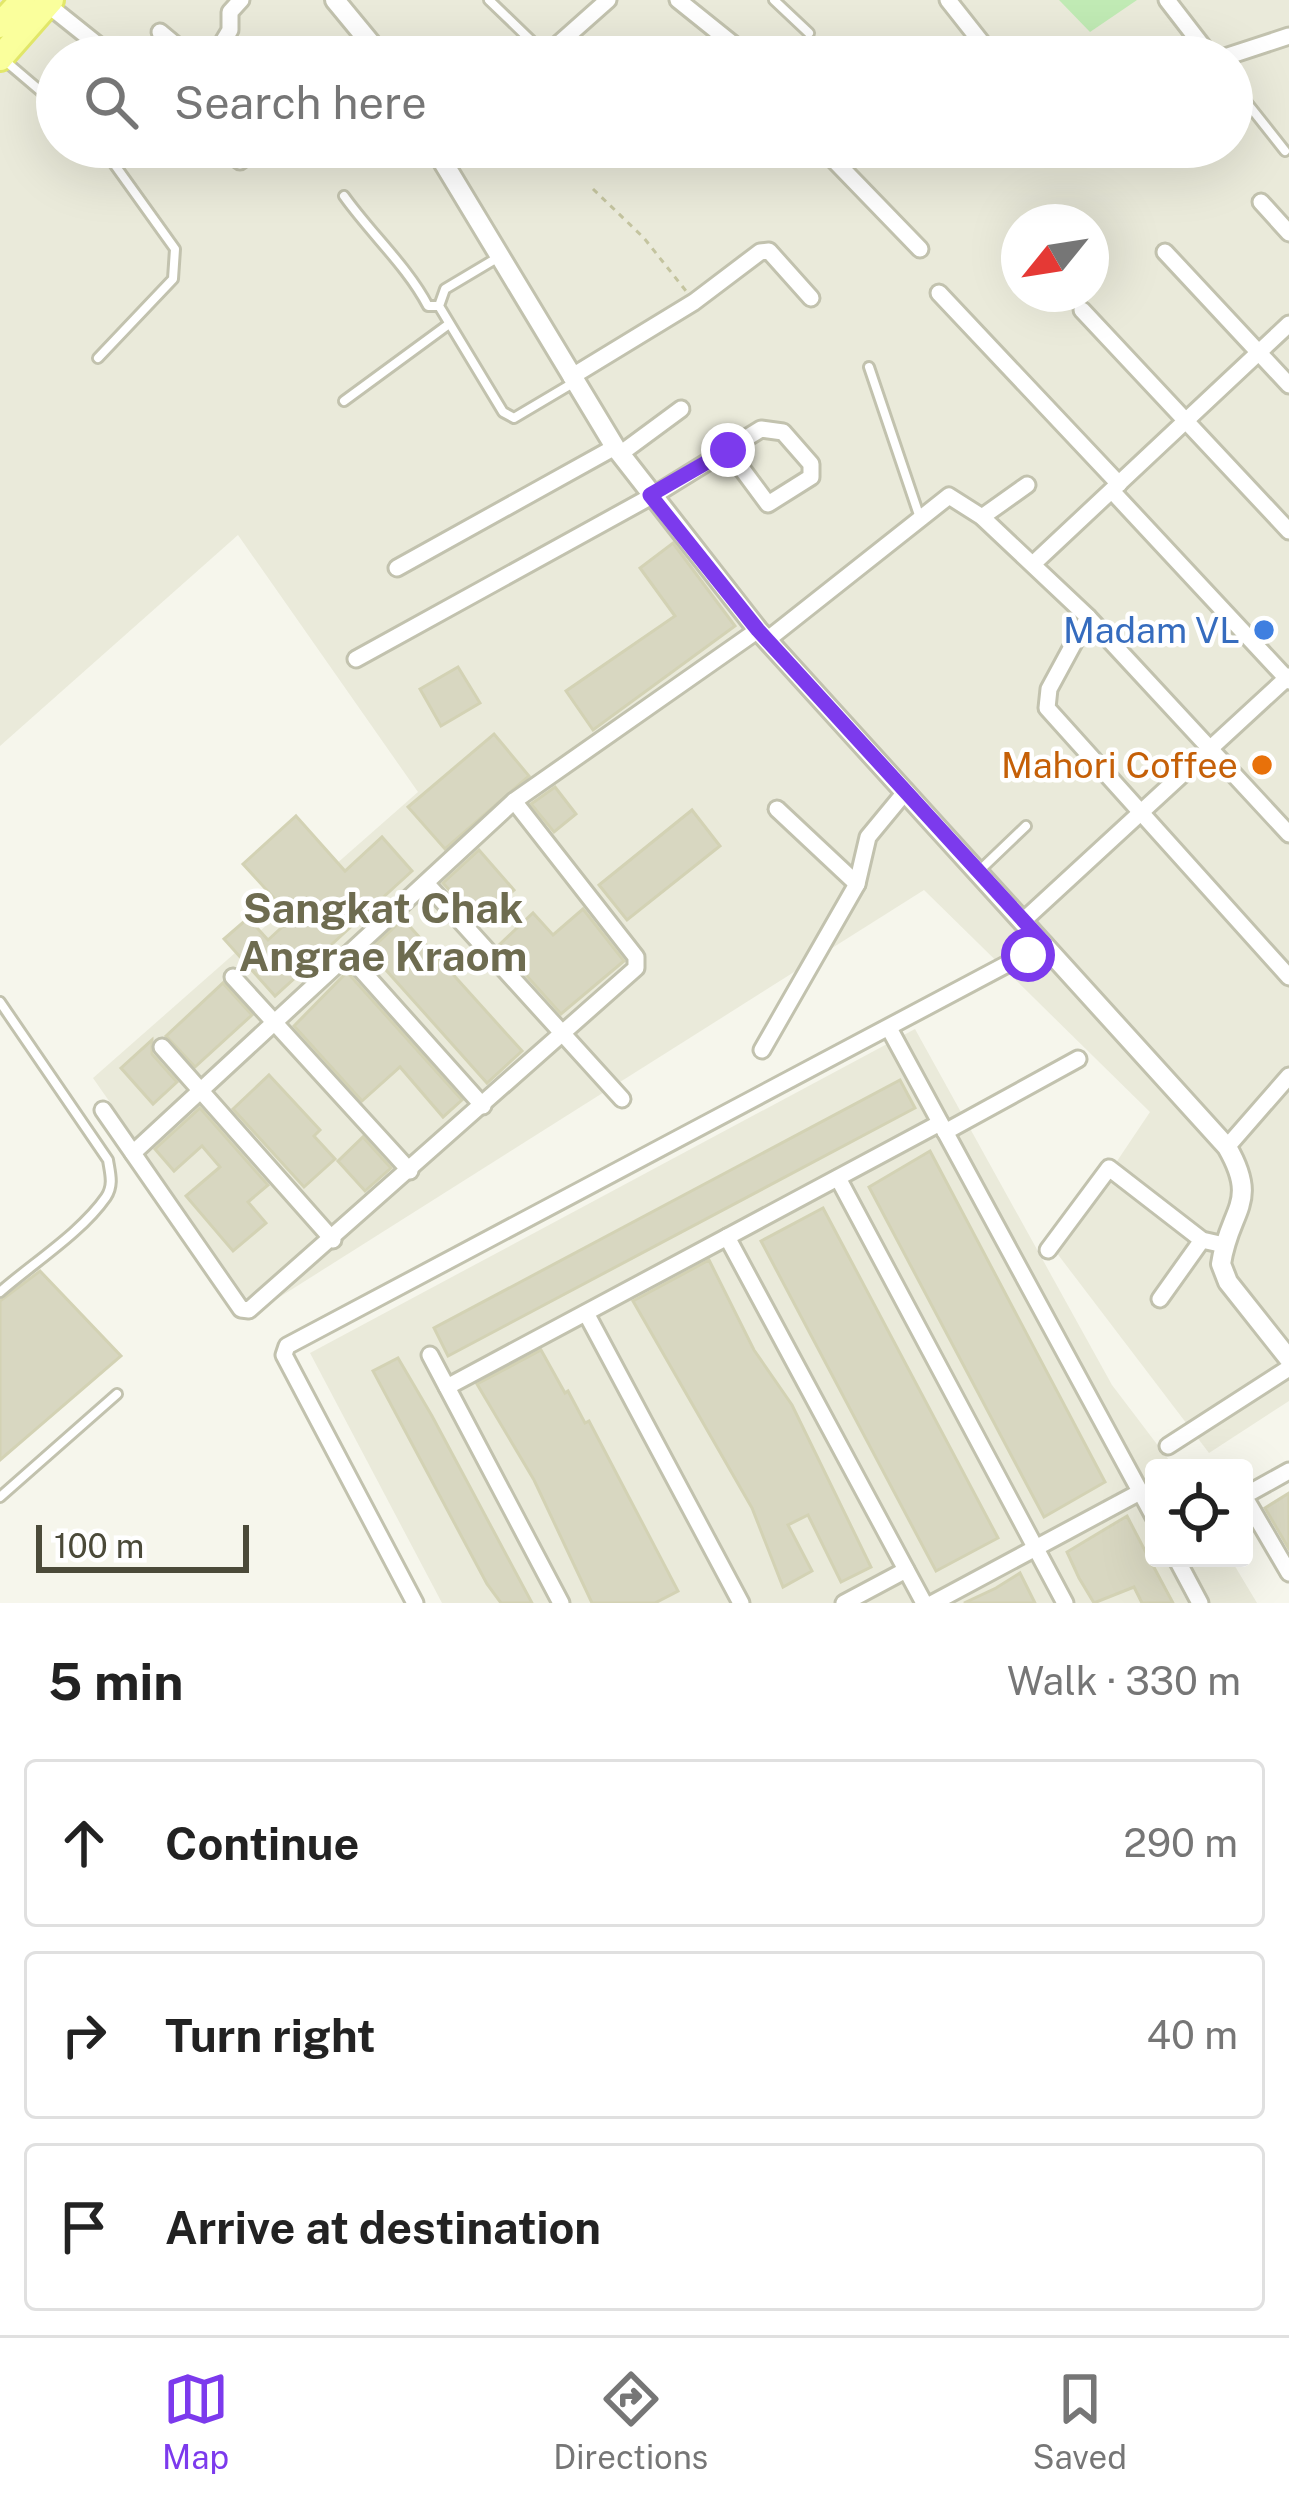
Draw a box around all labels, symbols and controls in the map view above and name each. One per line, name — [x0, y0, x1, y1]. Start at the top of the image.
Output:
search box — [36, 36, 1253, 168]
icon: search — [78, 69, 144, 135]
text: Search here — [174, 76, 427, 129]
north arrow — [1001, 204, 1109, 312]
route end — [701, 423, 755, 477]
place label: Madam VL — [1063, 609, 1240, 651]
marker: Madam VL — [1251, 617, 1277, 643]
place label: Mahori Coffee — [1001, 744, 1238, 786]
marker: Mahori Coffee — [1249, 752, 1275, 778]
district label: Sangkat Chak Angrae Kraom — [239, 883, 527, 980]
route start — [1001, 928, 1055, 982]
map controls — [1145, 1459, 1253, 1567]
button: locate — [1145, 1459, 1253, 1567]
scale bar — [36, 1519, 249, 1572]
text: 100 m — [54, 1527, 144, 1565]
text: 5 min — [48, 1652, 184, 1711]
text: Walk · 330 m — [1007, 1658, 1241, 1704]
icon: ahead — [51, 1810, 117, 1876]
text: Continue — [165, 1817, 359, 1870]
text: 290 m — [1124, 1820, 1238, 1866]
icon: right — [51, 2002, 117, 2068]
text: Turn right — [165, 2009, 376, 2062]
text: 40 m — [1146, 2012, 1238, 2058]
icon: arrive — [51, 2194, 117, 2260]
text: Arrive at destination — [165, 2201, 601, 2254]
tab: Map — [162, 2366, 229, 2476]
tab: Directions — [553, 2366, 708, 2476]
tab: Saved — [1033, 2366, 1127, 2476]

